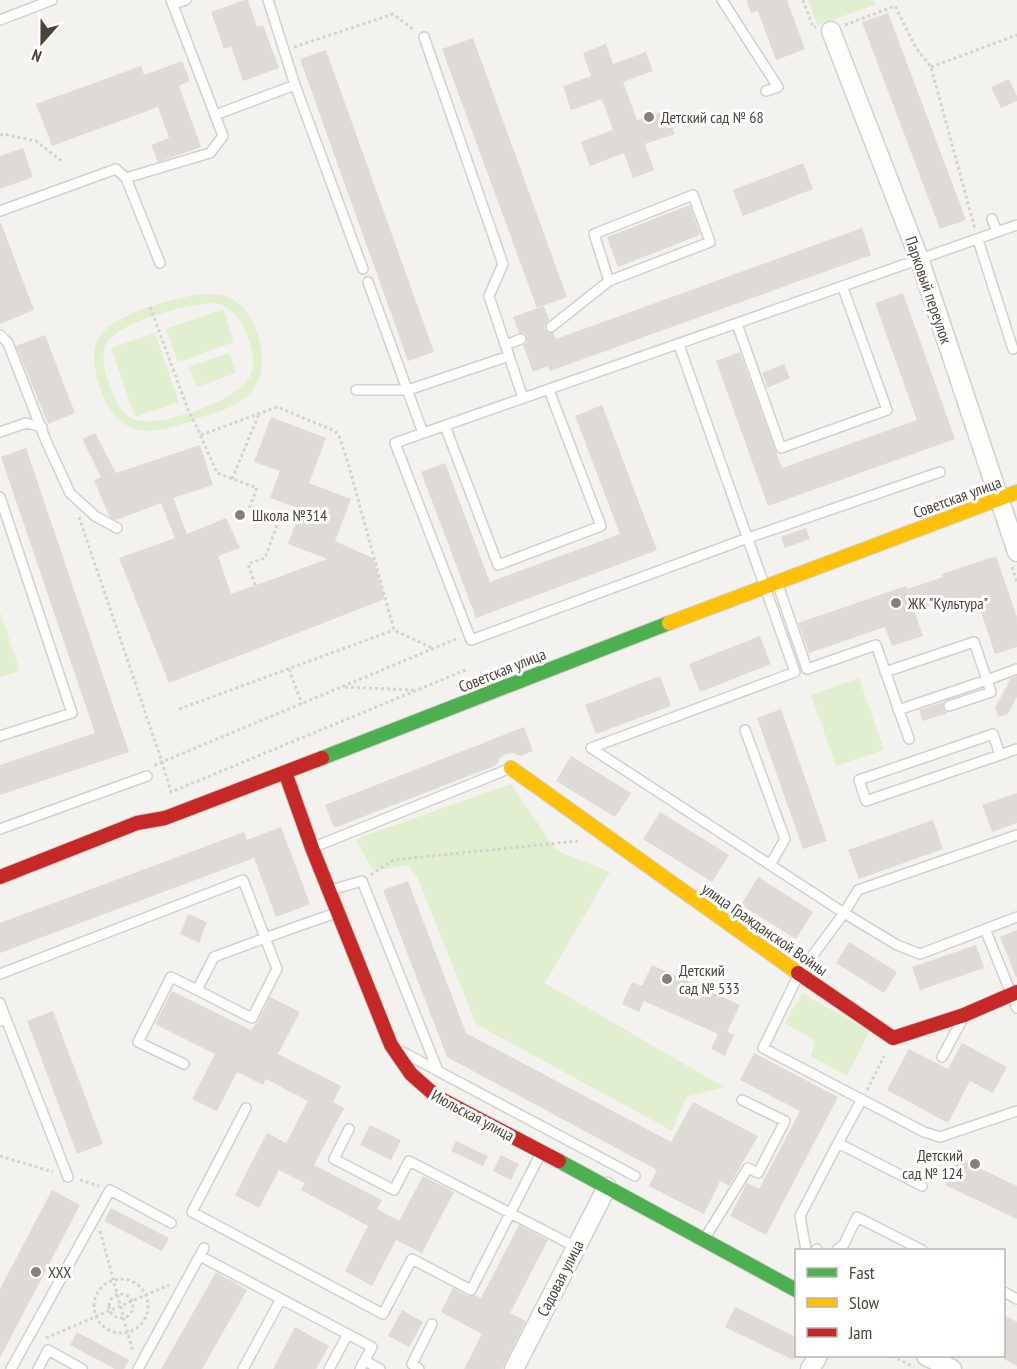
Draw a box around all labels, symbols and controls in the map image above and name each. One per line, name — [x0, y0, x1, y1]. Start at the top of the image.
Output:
north arrow — [12, 12, 72, 72]
text: N — [29, 45, 44, 67]
place label: Детский сад № 68 — [661, 107, 764, 127]
marker: Детский сад № 68 — [642, 110, 656, 124]
street label: Парковый переулок — [901, 234, 957, 347]
street label: Советская улица — [910, 472, 1004, 522]
place label: Школа №314 — [252, 505, 327, 525]
marker: Школа №314 — [233, 508, 247, 522]
place label: ЖК "Культура" — [907, 593, 988, 613]
marker: ЖК "Культура" — [889, 596, 903, 610]
street label: Советская улица — [455, 643, 549, 697]
street label: улица Гражданской Войны — [698, 878, 832, 980]
place label: Детский сад № 533 — [679, 960, 740, 998]
marker: Детский сад № 533 — [660, 972, 674, 986]
street label: Июльская улица — [428, 1085, 518, 1145]
place label: Детский сад № 124 — [902, 1145, 963, 1183]
marker: Детский сад № 124 — [968, 1157, 982, 1171]
street label: Садовая улица — [532, 1237, 588, 1319]
legend — [795, 1249, 1005, 1357]
text: Fast — [849, 1261, 875, 1284]
place label: XXX — [48, 1262, 71, 1282]
marker: XXX — [29, 1265, 43, 1279]
text: Slow — [849, 1291, 880, 1314]
text: Jam — [848, 1321, 872, 1344]

